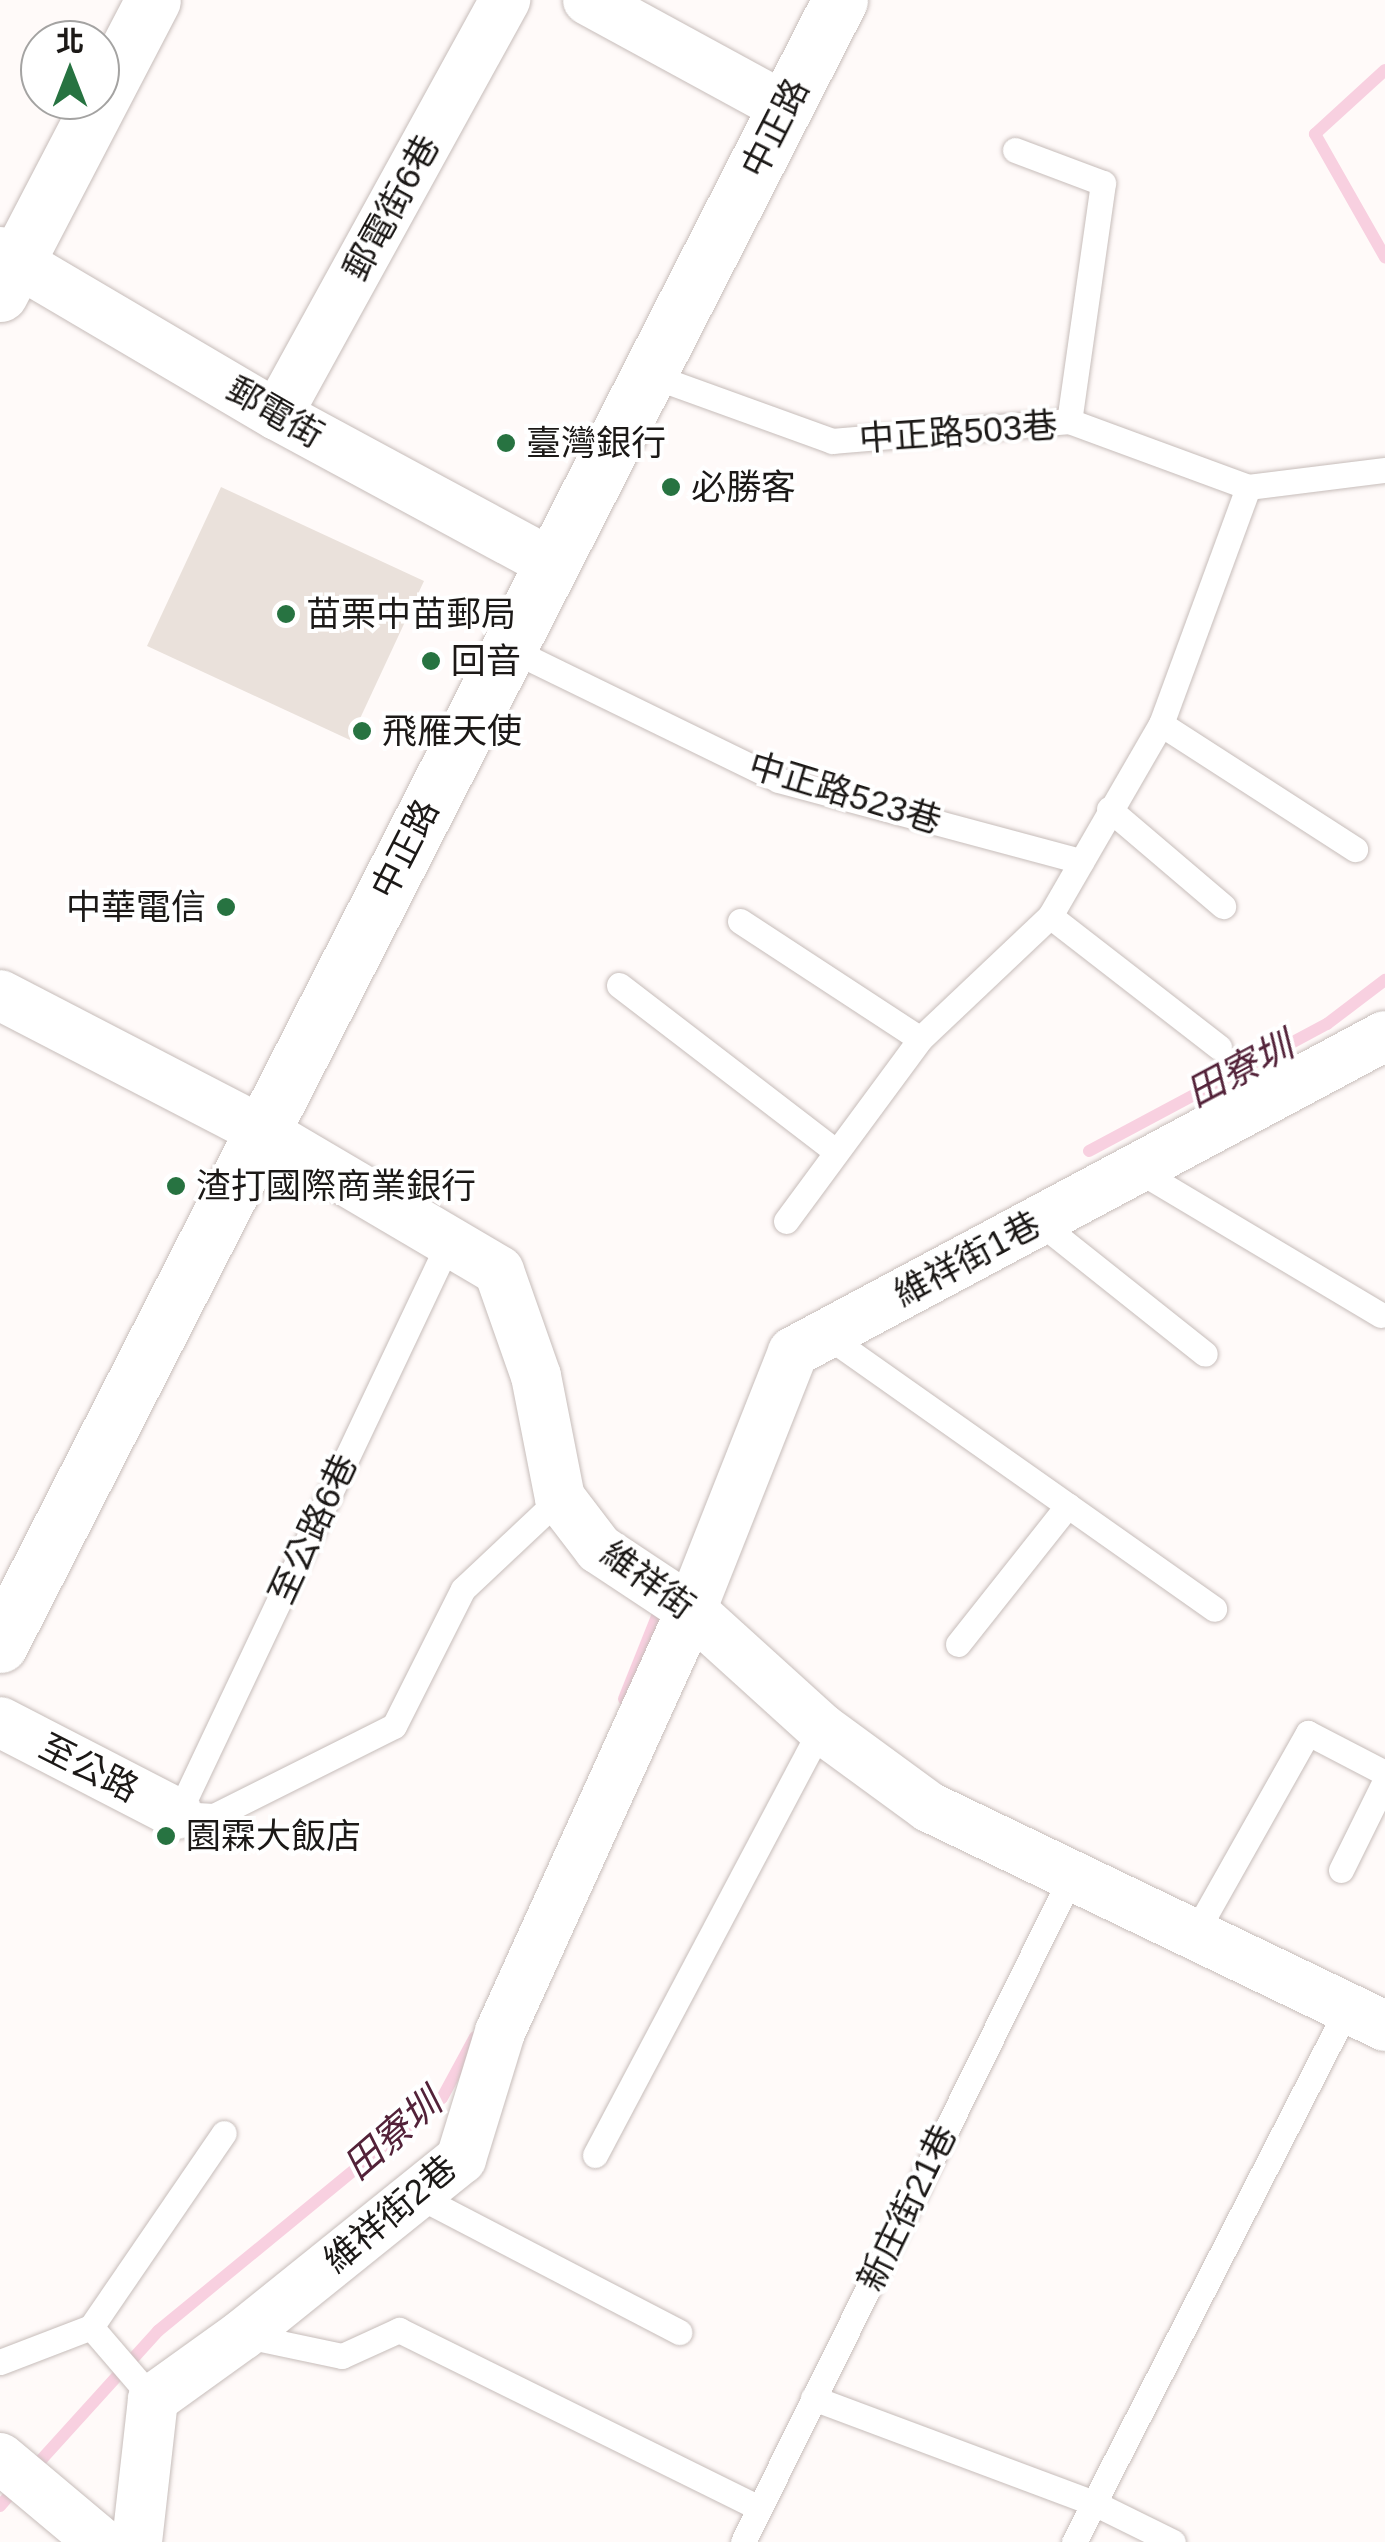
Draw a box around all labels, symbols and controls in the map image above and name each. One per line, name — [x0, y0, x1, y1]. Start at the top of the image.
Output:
north arrow — [20, 20, 120, 120]
text: 北 — [56, 26, 84, 57]
street label: 中正路 — [732, 72, 818, 184]
street label: 郵電街6巷 — [334, 128, 448, 288]
street label: 郵電街 — [219, 368, 331, 456]
street label: 中正路503巷 — [858, 404, 1058, 460]
place label: 臺灣銀行 — [526, 422, 666, 464]
marker: 臺灣銀行 — [495, 432, 517, 454]
place label: 必勝客 — [691, 466, 796, 508]
marker: 必勝客 — [660, 476, 682, 498]
place label: 苗栗中苗郵局 — [306, 593, 516, 635]
marker: 苗栗中苗郵局 — [275, 603, 297, 625]
place label: 回音 — [451, 640, 521, 682]
marker: 回音 — [420, 650, 442, 672]
place label: 飛雁天使 — [382, 710, 522, 752]
marker: 飛雁天使 — [351, 720, 373, 742]
street label: 中正路523巷 — [744, 744, 946, 842]
street label: 中正路 — [362, 793, 448, 905]
place label: 中華電信 — [66, 886, 206, 928]
marker: 中華電信 — [215, 896, 237, 918]
water label: 田寮圳 — [1179, 1023, 1301, 1117]
place label: 渣打國際商業銀行 — [196, 1165, 476, 1207]
marker: 渣打國際商業銀行 — [165, 1175, 187, 1197]
street label: 維祥街1巷 — [887, 1203, 1047, 1315]
street label: 至公路6巷 — [260, 1448, 366, 1610]
street label: 維祥街 — [593, 1532, 703, 1628]
street label: 至公路 — [33, 1725, 145, 1811]
place label: 園霖大飯店 — [186, 1815, 361, 1857]
marker: 園霖大飯店 — [155, 1825, 177, 1847]
water label: 田寮圳 — [335, 2080, 451, 2190]
street label: 新庄街21巷 — [849, 2118, 965, 2298]
street label: 維祥街2巷 — [315, 2147, 465, 2281]

